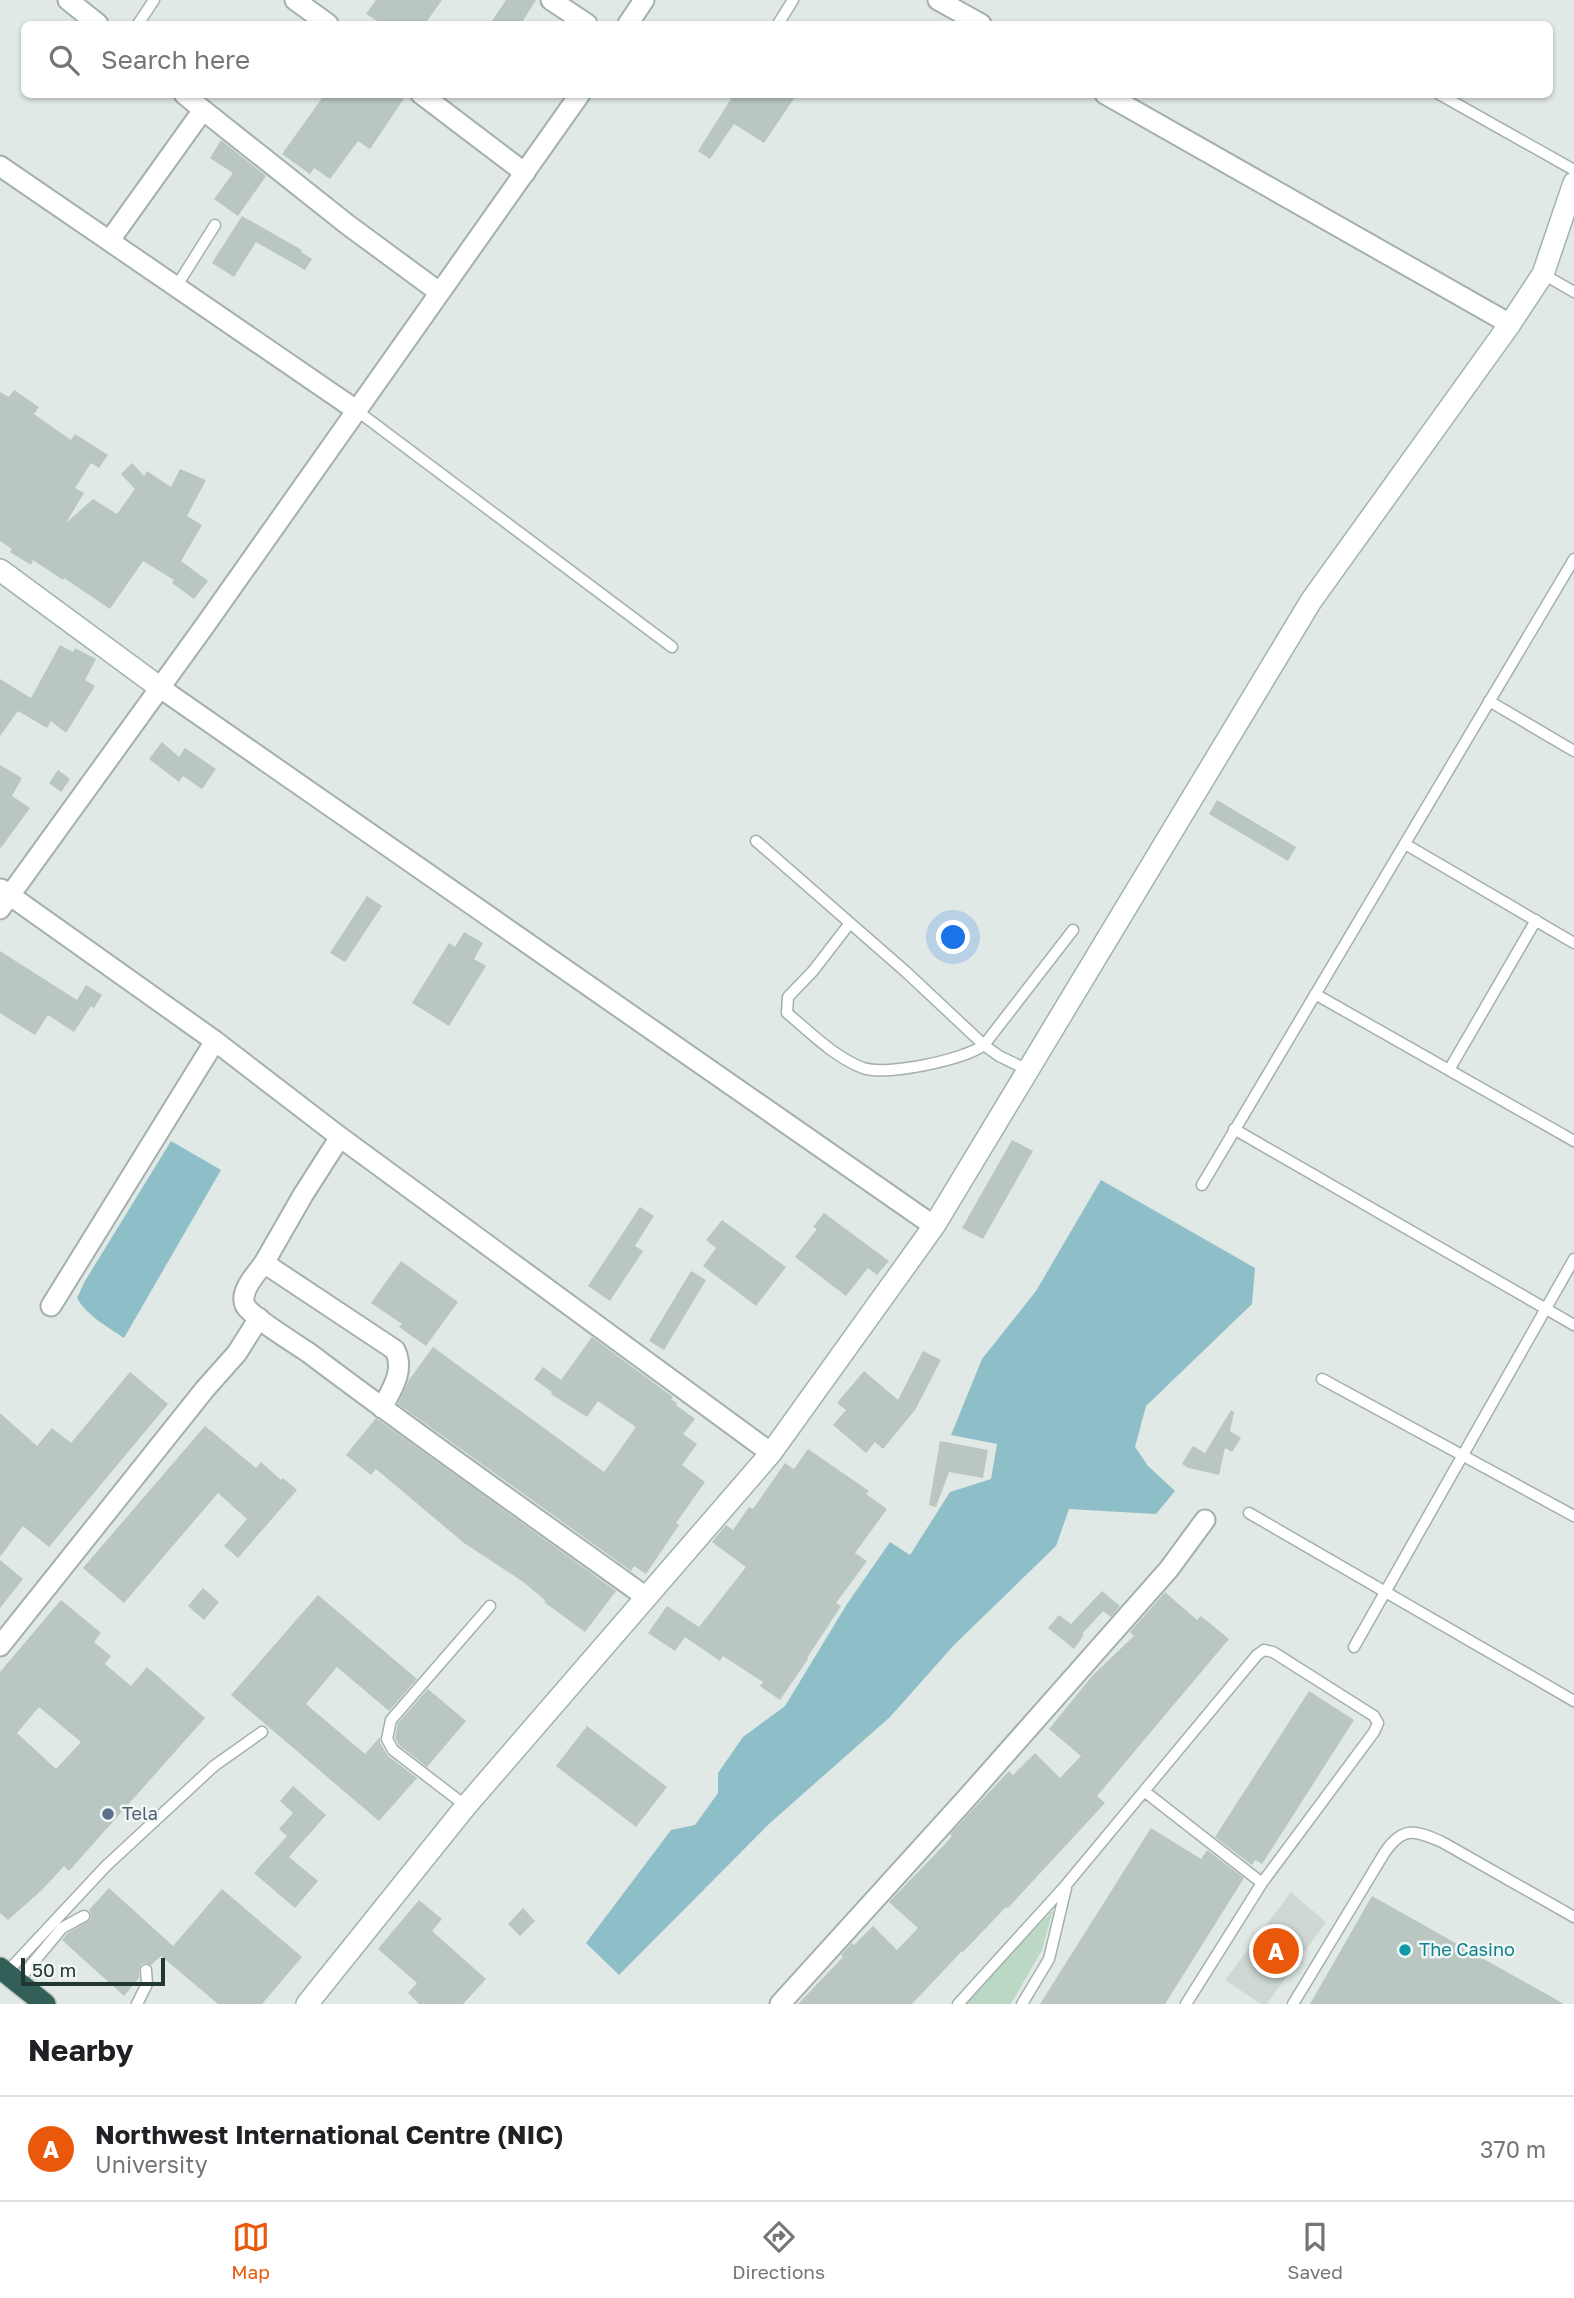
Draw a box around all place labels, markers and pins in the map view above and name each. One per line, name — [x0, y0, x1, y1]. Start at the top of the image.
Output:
place label: Tela — [122, 1802, 158, 1824]
marker: Tela — [100, 1806, 116, 1822]
pin: A — [1253, 1925, 1299, 1977]
place label: The Casino — [1419, 1938, 1515, 1960]
marker: The Casino — [1397, 1942, 1413, 1958]

